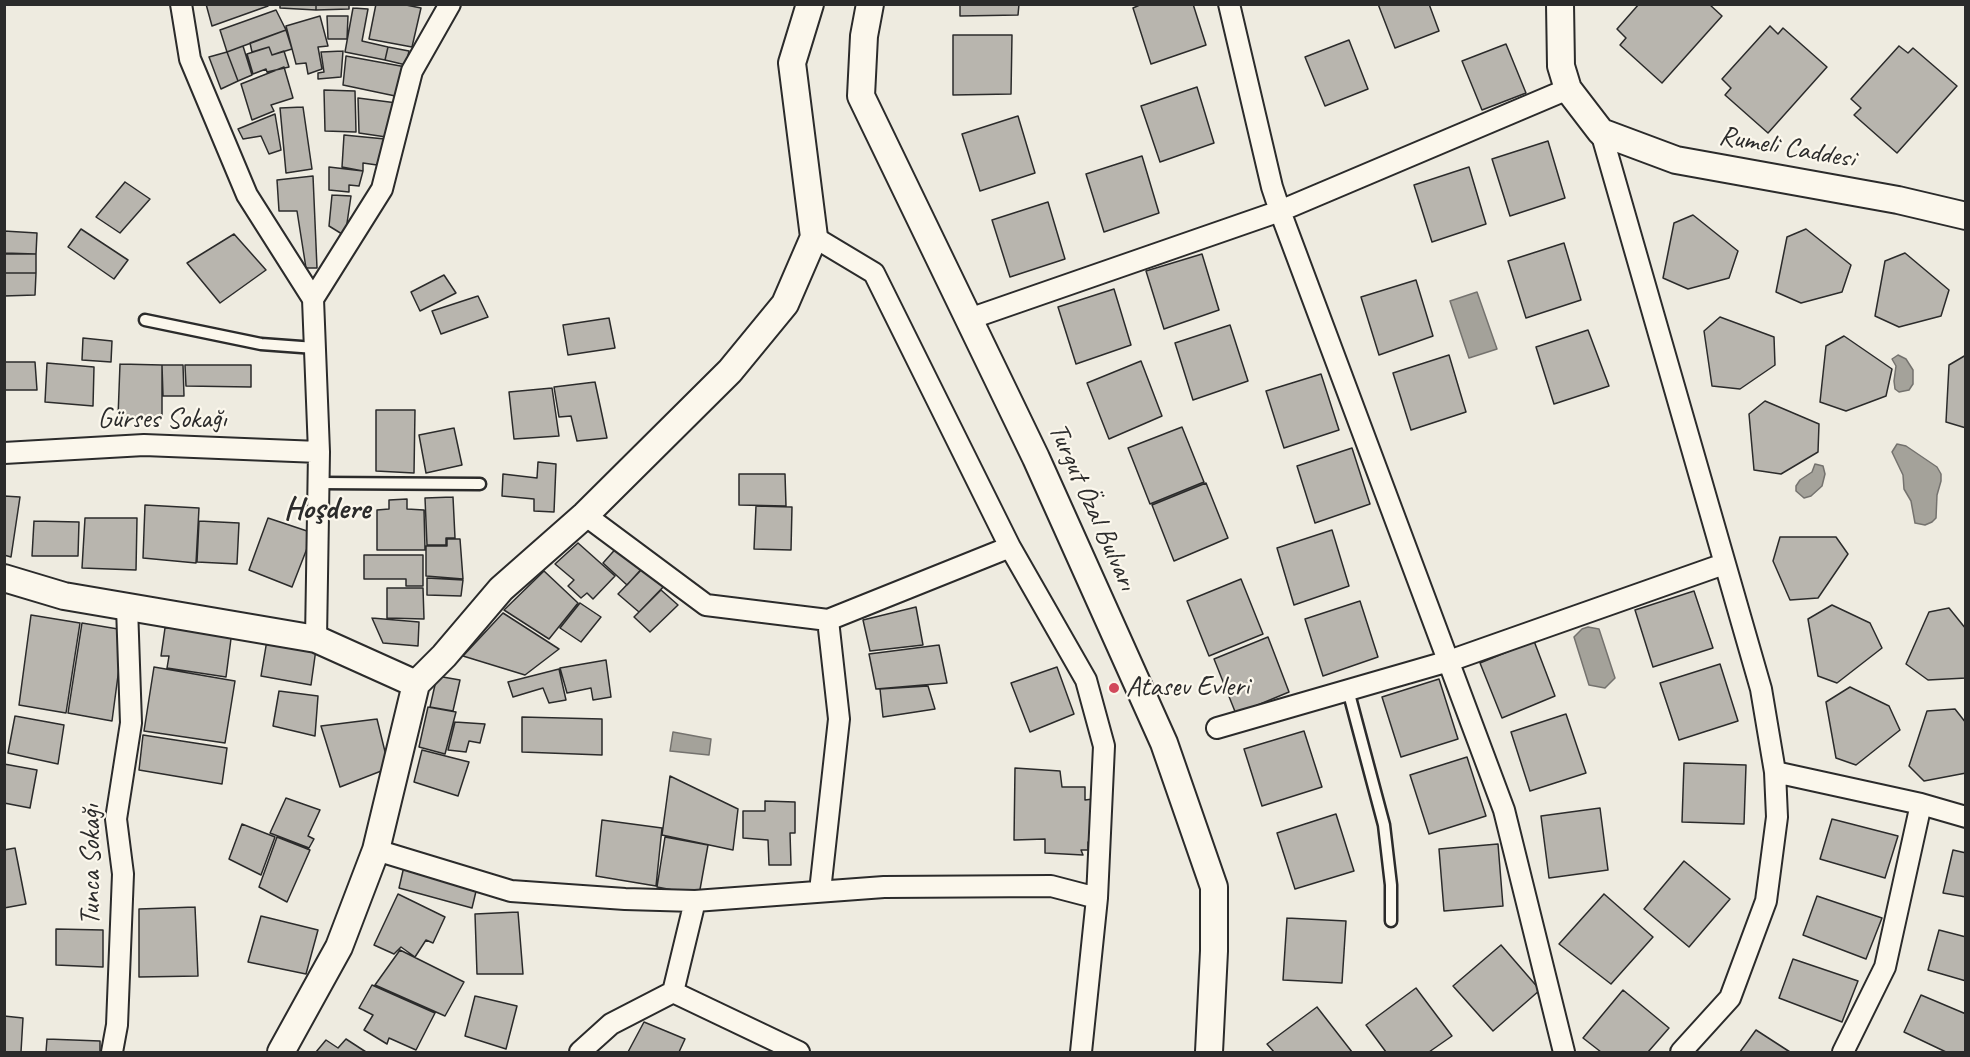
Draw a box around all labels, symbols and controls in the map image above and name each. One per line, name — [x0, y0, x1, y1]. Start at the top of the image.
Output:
street label: Rumeli Caddesi — [1716, 120, 1858, 176]
street label: Gürses Sokağı — [98, 403, 226, 437]
street label: Turgut Özal Bulvarı — [1040, 418, 1144, 596]
district label: Hoşdere — [284, 491, 370, 529]
place label: Atasev Evleri — [1126, 671, 1249, 705]
marker: Atasev Evleri — [1107, 681, 1121, 695]
street label: Tunca Sokağı — [75, 805, 109, 925]

